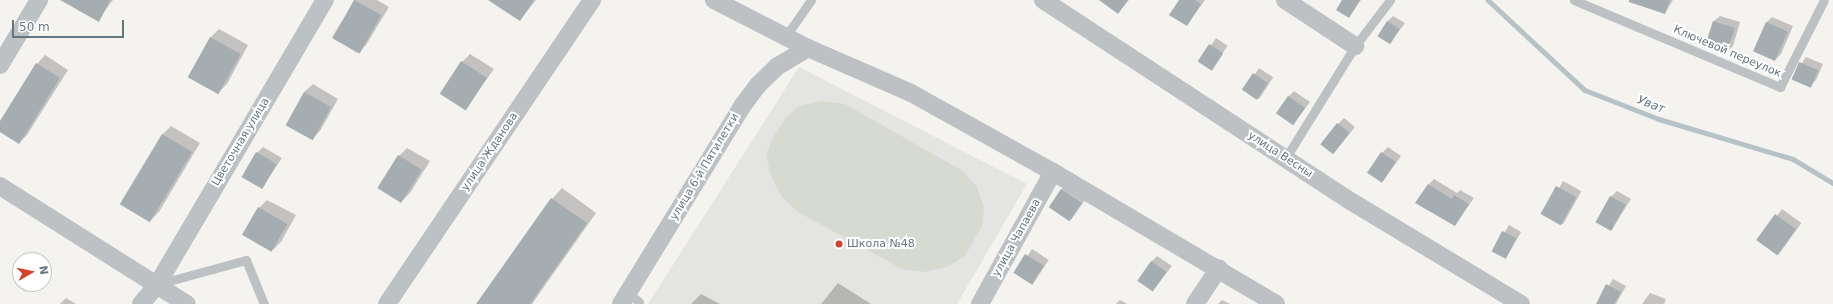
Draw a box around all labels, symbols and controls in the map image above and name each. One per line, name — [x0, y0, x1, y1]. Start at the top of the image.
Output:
scale bar — [14, 12, 126, 38]
text: 50 m — [19, 20, 50, 34]
street label: Ключевой переулок — [1671, 23, 1783, 81]
water label: Уват — [1635, 93, 1667, 117]
street label: Цветочная улица — [209, 96, 273, 188]
street label: улица Жданова — [459, 110, 521, 194]
street label: улица 6-й Пятилетки — [668, 111, 742, 223]
street label: улица Весны — [1245, 129, 1315, 181]
street label: улица Чапаева — [990, 197, 1044, 279]
place label: Школа №48 — [847, 237, 915, 251]
marker: Школа №48 — [834, 239, 844, 249]
north arrow — [12, 252, 52, 292]
text: N — [36, 265, 50, 276]

